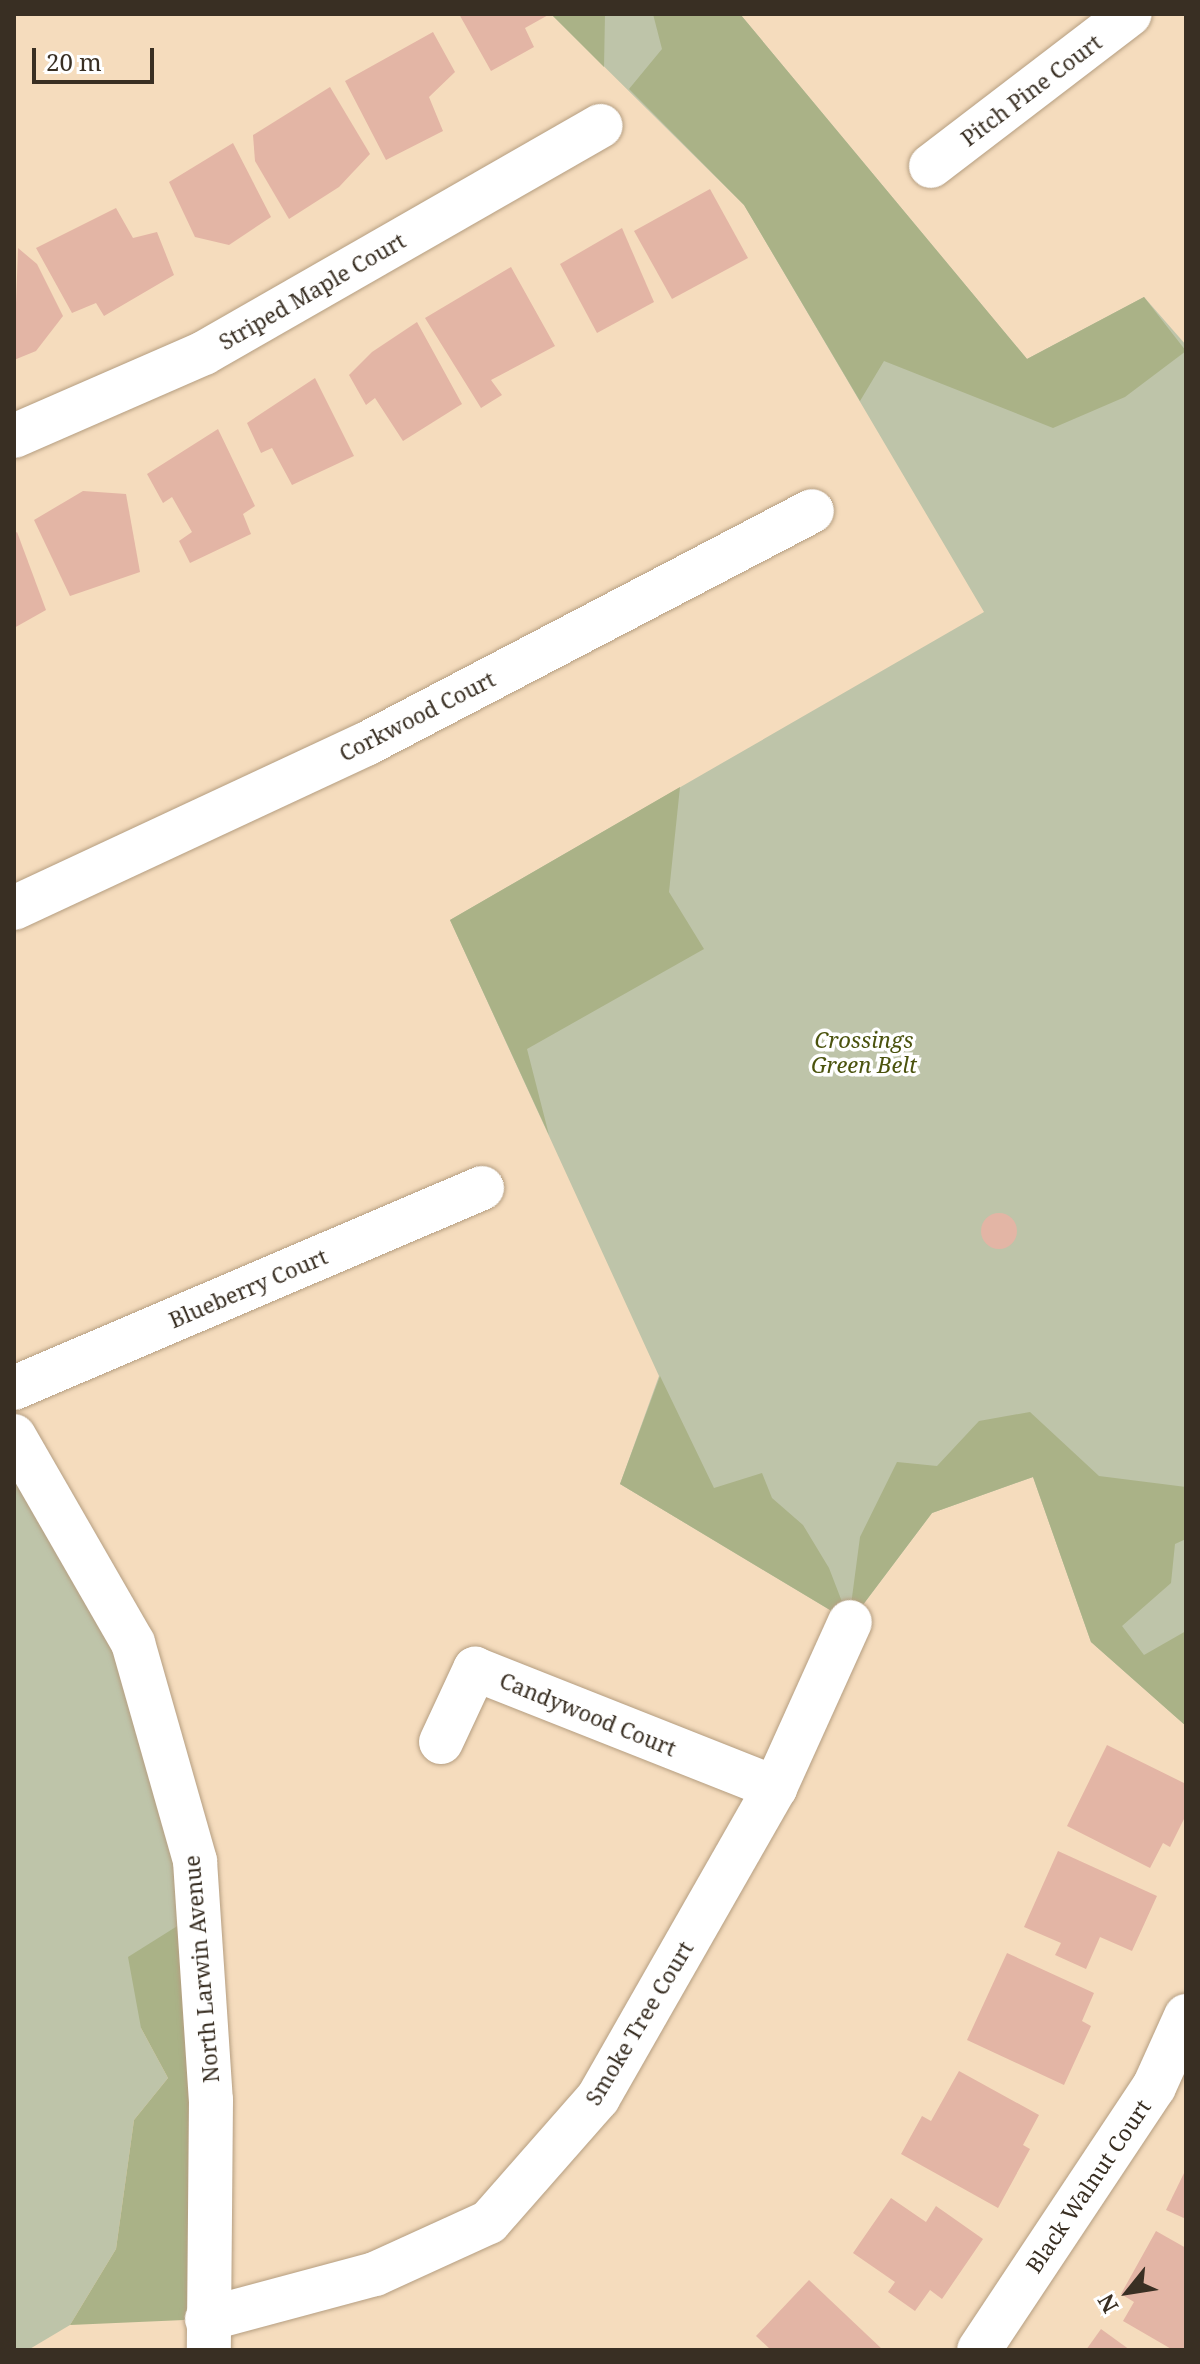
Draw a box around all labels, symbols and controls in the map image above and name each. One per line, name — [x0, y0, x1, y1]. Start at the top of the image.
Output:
street label: Pitch Pine Court — [956, 29, 1106, 151]
scale bar — [36, 32, 158, 82]
text: 20 m — [46, 45, 102, 78]
street label: Striped Maple Court — [214, 227, 410, 355]
street label: Corkwood Court — [335, 665, 499, 767]
park label: Crossings Green Belt — [811, 1026, 917, 1078]
street label: Blueberry Court — [165, 1243, 331, 1333]
street label: Candywood Court — [496, 1667, 680, 1761]
street label: North Larwin Avenue — [178, 1854, 224, 2084]
street label: Smoke Tree Court — [580, 1936, 698, 2110]
street label: Black Walnut Court — [1020, 2094, 1156, 2278]
north arrow — [1088, 2252, 1168, 2332]
text: N — [1090, 2289, 1125, 2319]

